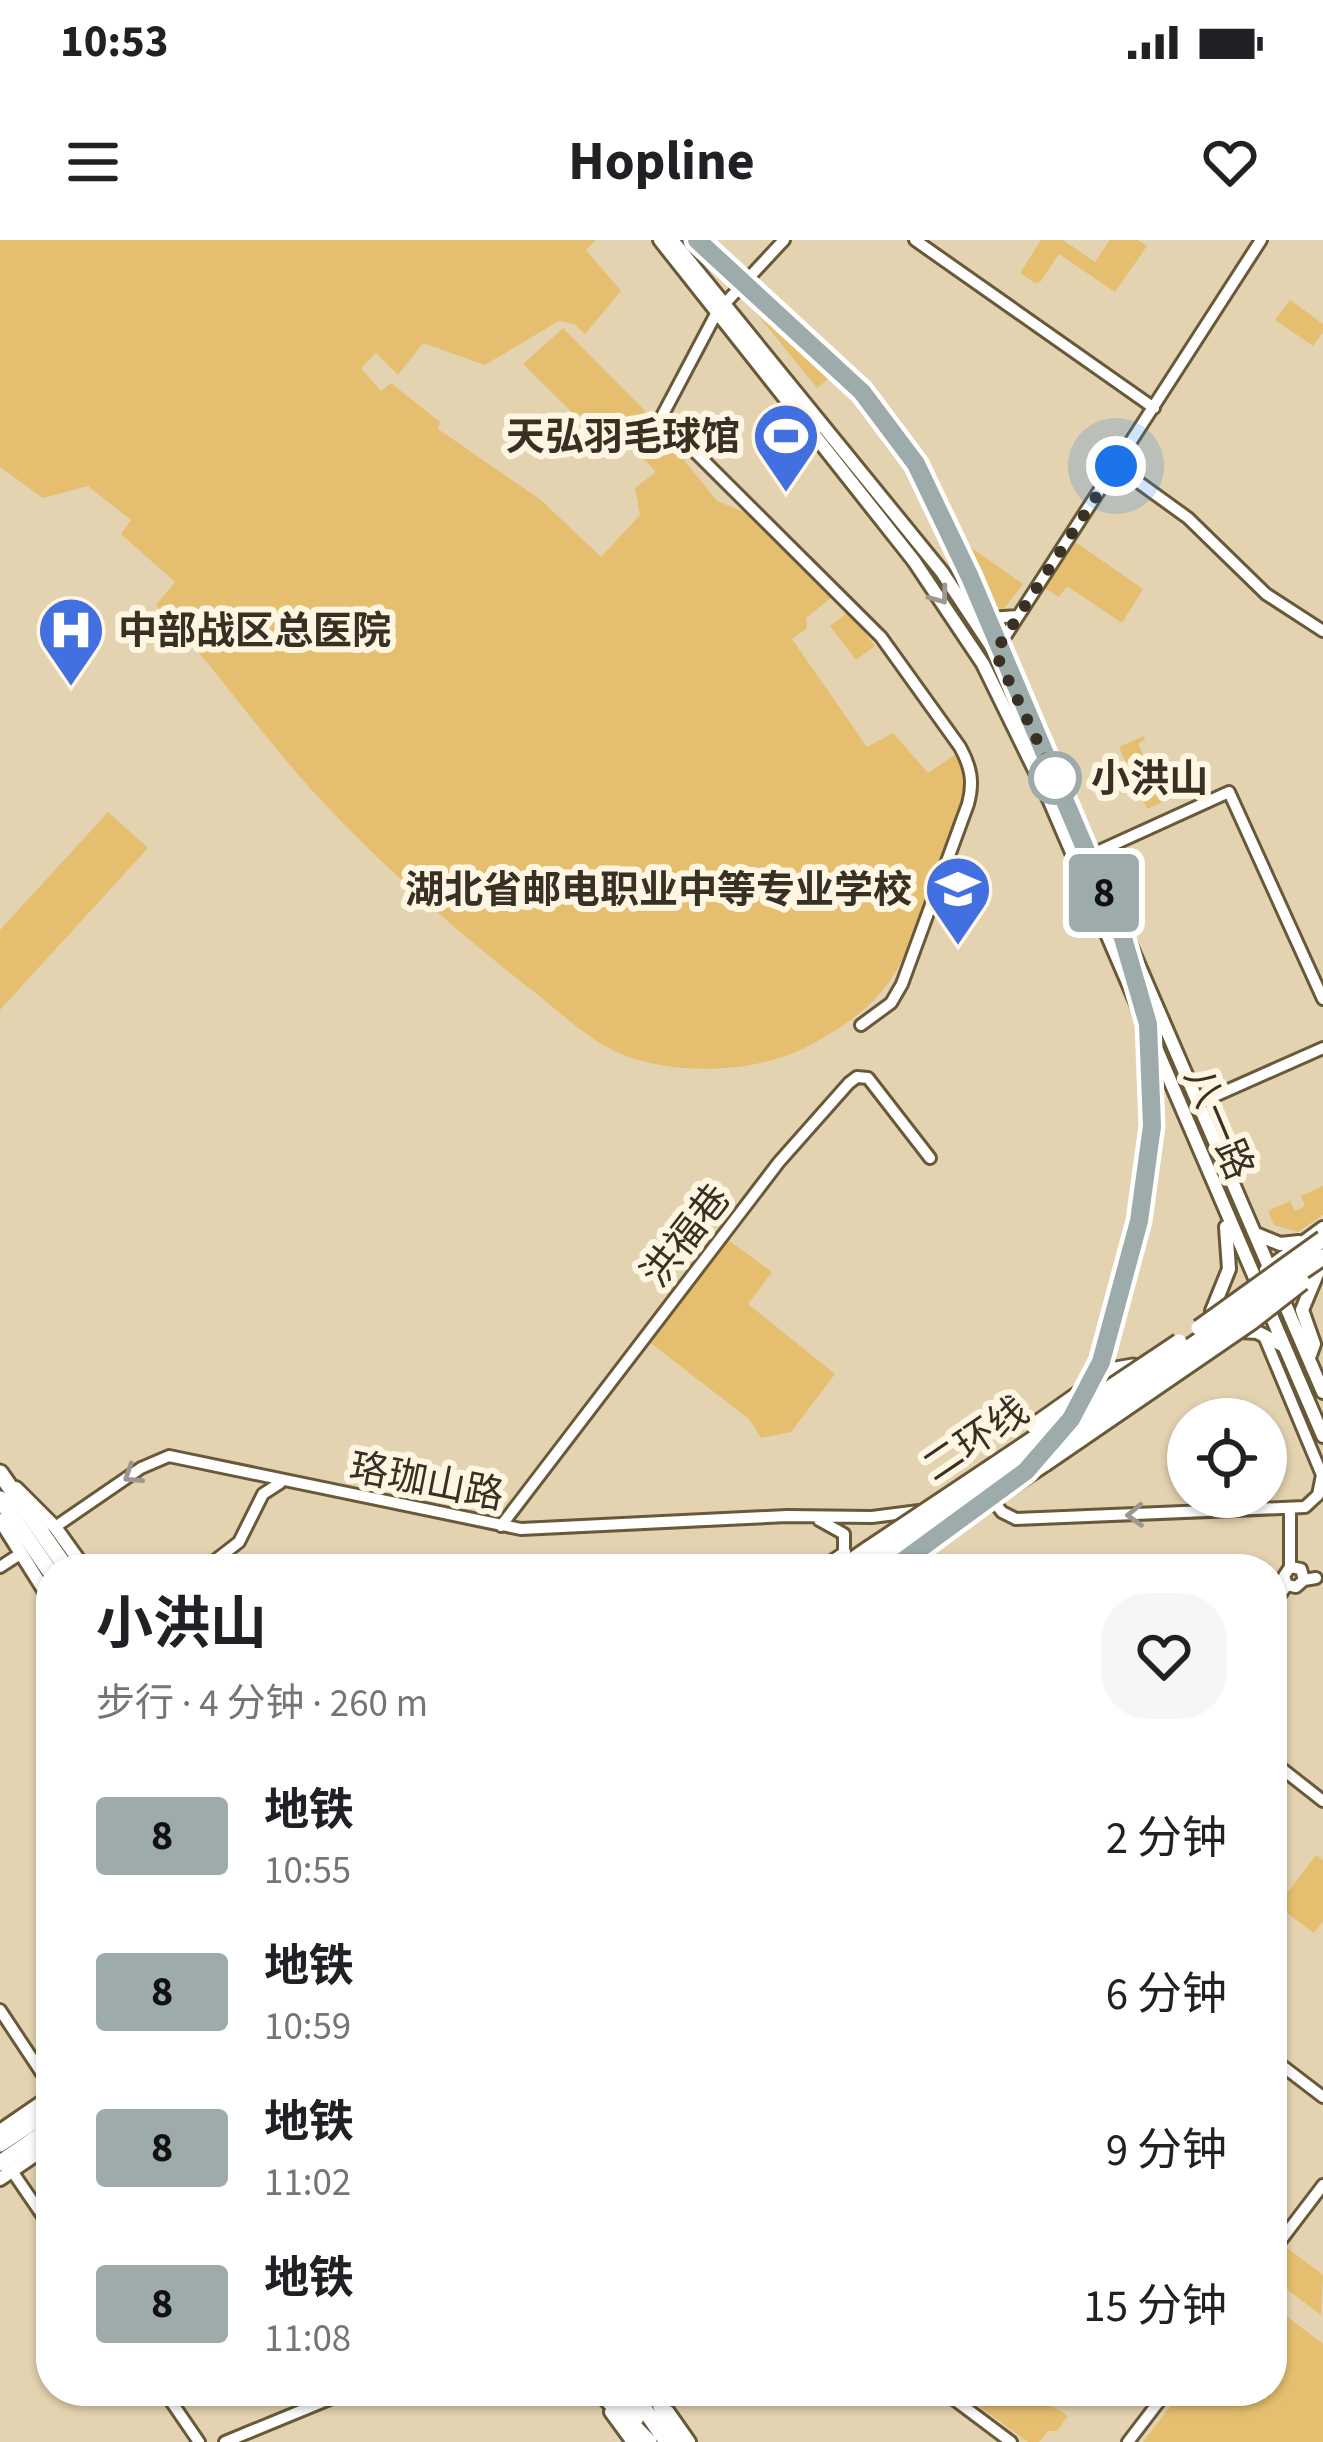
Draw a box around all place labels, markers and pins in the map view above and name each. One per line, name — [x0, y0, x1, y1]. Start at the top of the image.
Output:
sports icon: 天弘羽毛球馆 — [751, 401, 821, 495]
place label: 天弘羽毛球馆 — [506, 410, 740, 466]
hospital icon: 中部战区总医院 — [36, 595, 106, 689]
place label: 中部战区总医院 — [118, 604, 391, 660]
place label: 小洪山 — [1091, 752, 1208, 808]
marker: 小洪山 — [1030, 753, 1080, 803]
school or university icon: 湖北省邮电职业中等专业学校 — [923, 854, 993, 948]
place label: 湖北省邮电职业中等专业学校 — [405, 863, 912, 919]

